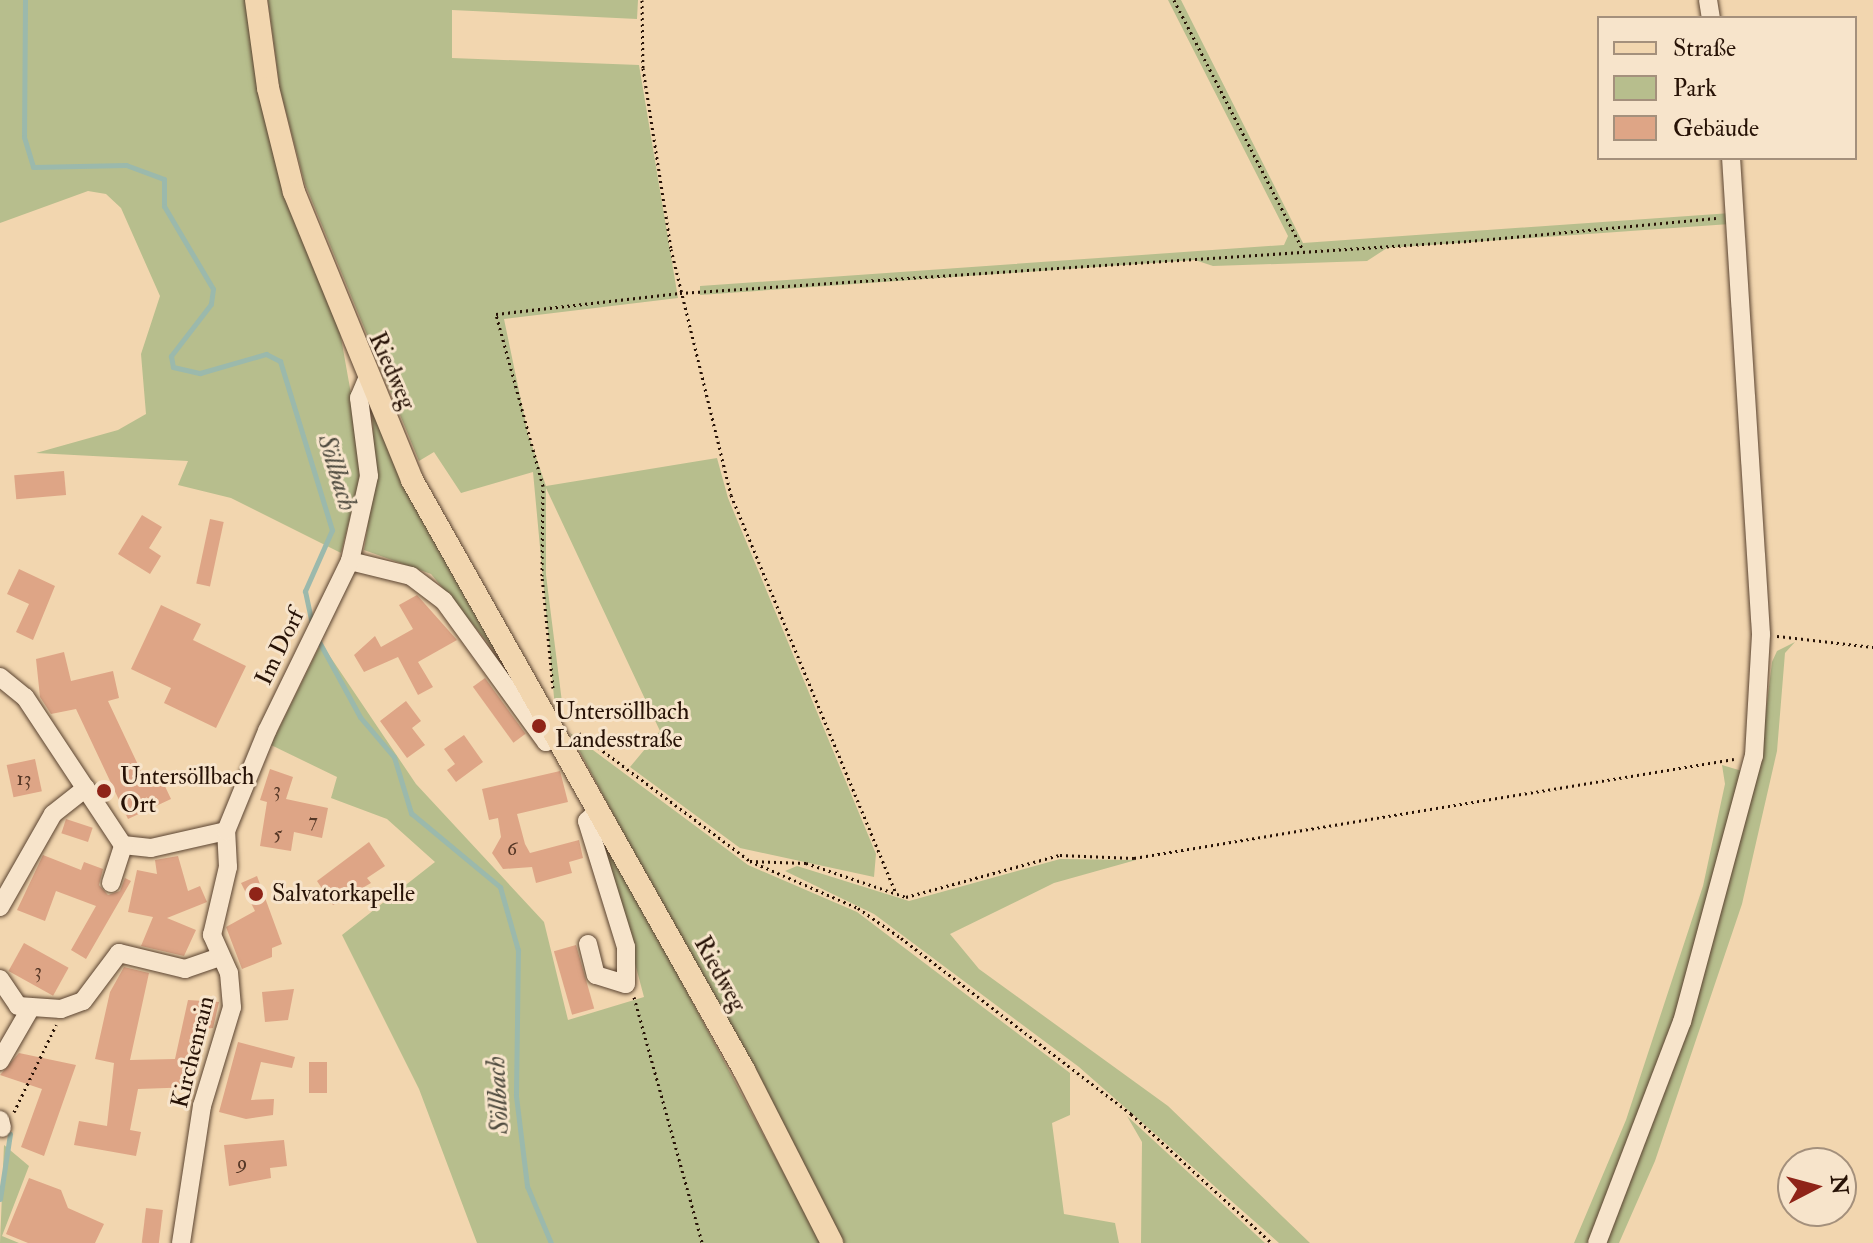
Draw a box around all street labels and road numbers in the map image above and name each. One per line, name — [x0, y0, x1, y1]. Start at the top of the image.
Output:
street label: Riedweg — [362, 328, 422, 414]
street label: Im Dorf — [249, 604, 311, 690]
street label: Riedweg — [688, 931, 752, 1017]
street label: Kirchenrain — [165, 993, 221, 1111]

